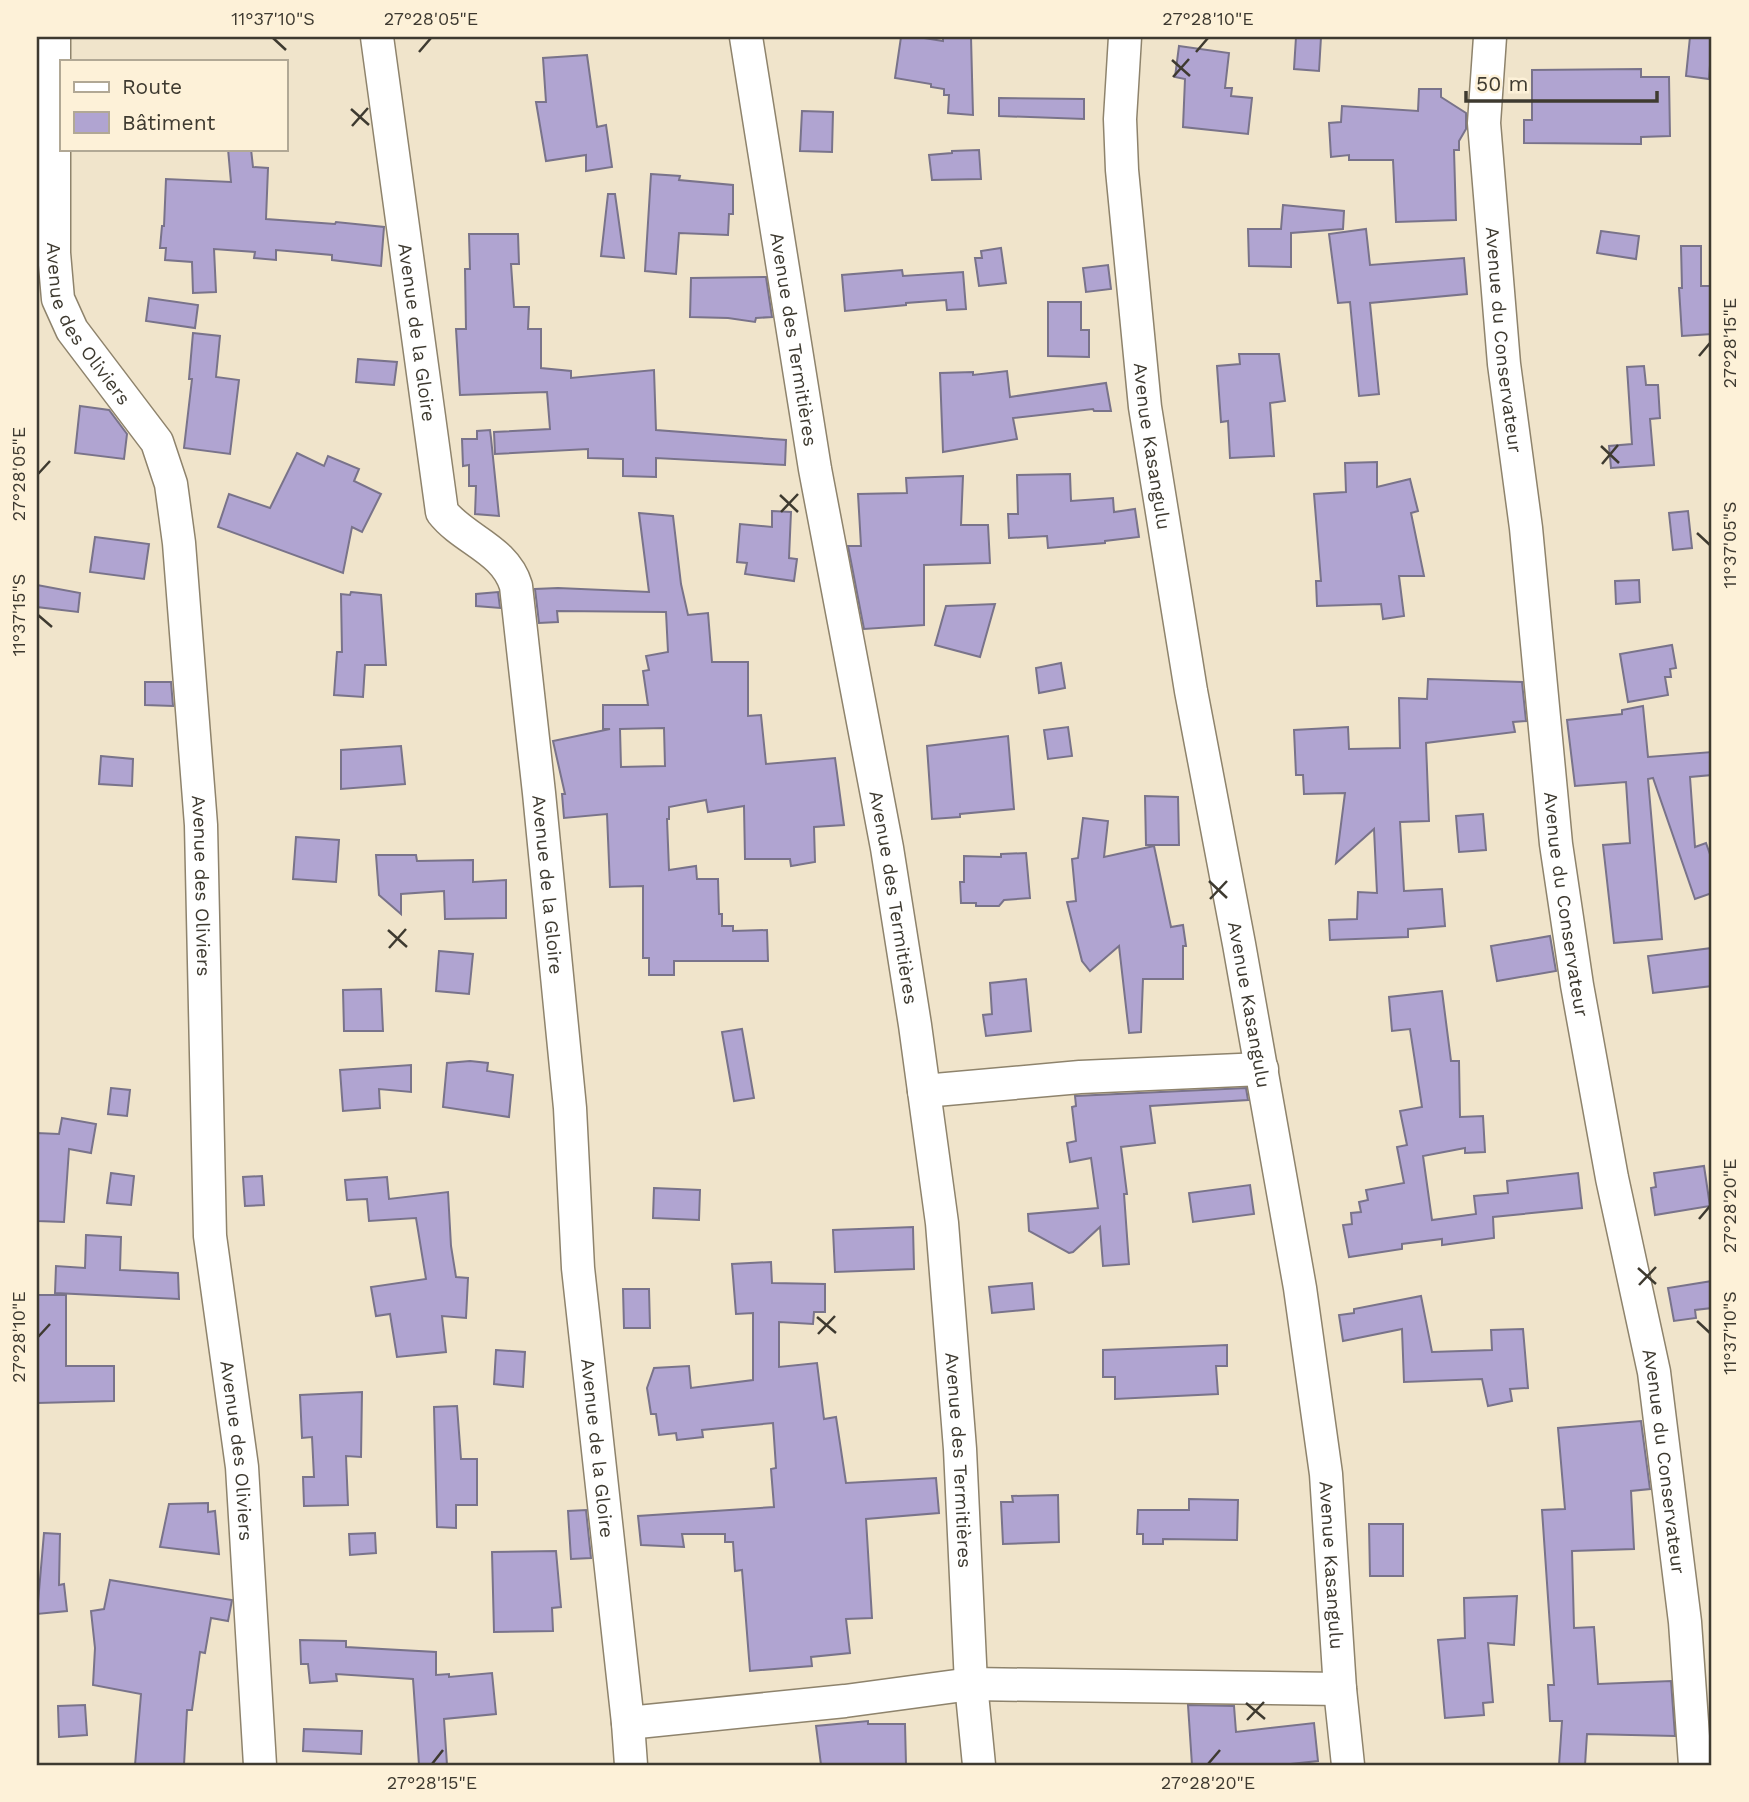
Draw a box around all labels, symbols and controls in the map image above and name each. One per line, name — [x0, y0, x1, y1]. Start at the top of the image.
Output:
text: 11°37'10"S — [231, 8, 315, 29]
text: 27°28'05"E — [384, 8, 478, 29]
text: 27°28'10"E — [1162, 8, 1254, 29]
legend — [60, 60, 287, 150]
scale bar — [1466, 60, 1656, 104]
text: 50 m — [1476, 71, 1528, 96]
text: Route — [122, 74, 182, 99]
text: Bâtiment — [122, 110, 216, 135]
street label: Avenue du Conservateur — [1481, 226, 1527, 455]
street label: Avenue des Termitières — [766, 231, 823, 448]
street label: Avenue de la Gloire — [394, 241, 441, 423]
street label: Avenue des Oliviers — [43, 242, 136, 409]
text: 27°28'15"E — [1719, 298, 1740, 388]
street label: Avenue Kasangulu — [1129, 361, 1176, 531]
text: 27°28'05"E — [8, 427, 29, 521]
text: 11°37'05"S — [1719, 502, 1740, 588]
text: 11°37'15"S — [8, 574, 29, 656]
street label: Avenue des Termitières — [865, 788, 923, 1006]
street label: Avenue du Conservateur — [1540, 791, 1594, 1019]
street label: Avenue des Oliviers — [187, 794, 216, 977]
street label: Avenue de la Gloire — [528, 794, 568, 975]
street label: Avenue Kasangulu — [1223, 919, 1276, 1090]
text: 27°28'20"E — [1719, 1159, 1740, 1253]
text: 27°28'10"E — [8, 1291, 29, 1383]
text: 11°37'10"S — [1719, 1291, 1740, 1375]
street label: Avenue du Conservateur — [1638, 1346, 1690, 1576]
street label: Avenue des Termitières — [941, 1351, 977, 1569]
street label: Avenue de la Gloire — [577, 1357, 619, 1539]
street label: Avenue des Oliviers — [216, 1359, 258, 1542]
street label: Avenue Kasangulu — [1315, 1480, 1349, 1650]
text: 27°28'15"E — [387, 1772, 477, 1793]
text: 27°28'20"E — [1161, 1772, 1255, 1793]

